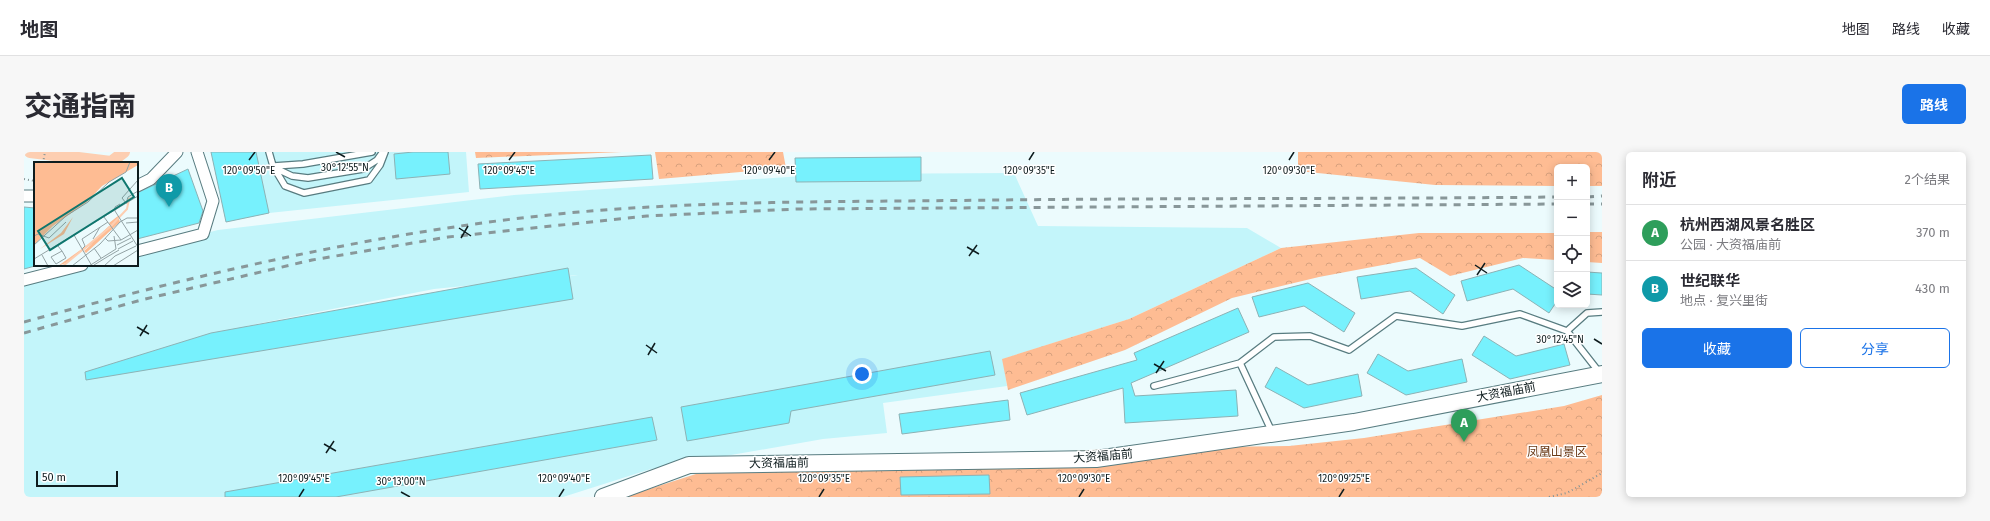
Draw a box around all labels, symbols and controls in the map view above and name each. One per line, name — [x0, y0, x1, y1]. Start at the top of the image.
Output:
text: 地图 — [20, 18, 58, 41]
text: 地图 — [1842, 21, 1870, 38]
text: 路线 — [1892, 21, 1920, 38]
text: 收藏 — [1942, 21, 1970, 38]
button: 路线 — [1902, 84, 1966, 124]
text: 交通指南 — [24, 90, 136, 123]
inset map — [34, 162, 138, 266]
text: 30°12'55"N — [321, 162, 369, 174]
map controls — [1554, 164, 1590, 308]
button: + — [1554, 164, 1590, 200]
text: 120°09'50"E — [223, 165, 275, 177]
text: 120°09'45"E — [483, 165, 535, 177]
text: 120°09'40"E — [743, 165, 795, 177]
text: 120°09'35"E — [1003, 165, 1055, 177]
text: 120°09'30"E — [1263, 165, 1315, 177]
text: 附近 — [1642, 170, 1676, 191]
text: 2个结果 — [1905, 172, 1950, 187]
pin: B — [156, 174, 182, 207]
button: − — [1554, 200, 1590, 236]
text: 杭州西湖风景名胜区 — [1680, 216, 1815, 234]
text: A — [1651, 225, 1659, 240]
text: 370 m — [1916, 225, 1950, 240]
button: locate — [1554, 236, 1590, 272]
text: 公园 · 大资福庙前 — [1680, 237, 1781, 252]
button: layers — [1554, 272, 1590, 308]
text: 世纪联华 — [1680, 272, 1740, 290]
text: B — [1651, 281, 1659, 296]
text: 430 m — [1915, 281, 1950, 296]
text: 地点 · 复兴里街 — [1680, 293, 1768, 308]
button: 收藏 — [1642, 328, 1792, 368]
button: 分享 — [1800, 328, 1950, 368]
text: 30°12'45"N — [1536, 334, 1584, 346]
your location — [852, 364, 872, 384]
street label: 大资福庙前 — [1475, 379, 1537, 405]
pin: A — [1451, 409, 1477, 442]
park label: 凤凰山景区 — [1527, 445, 1587, 459]
street label: 大资福庙前 — [1072, 446, 1134, 466]
street label: 大资福庙前 — [749, 455, 809, 471]
scale bar — [36, 469, 118, 488]
text: 50 m — [42, 471, 66, 484]
text: 120°09'45"E — [278, 473, 330, 485]
text: 120°09'40"E — [538, 473, 590, 485]
text: 120°09'35"E — [798, 473, 850, 485]
text: 120°09'30"E — [1058, 473, 1110, 485]
text: 120°09'25"E — [1318, 473, 1370, 485]
text: 30°13'00"N — [376, 476, 426, 488]

